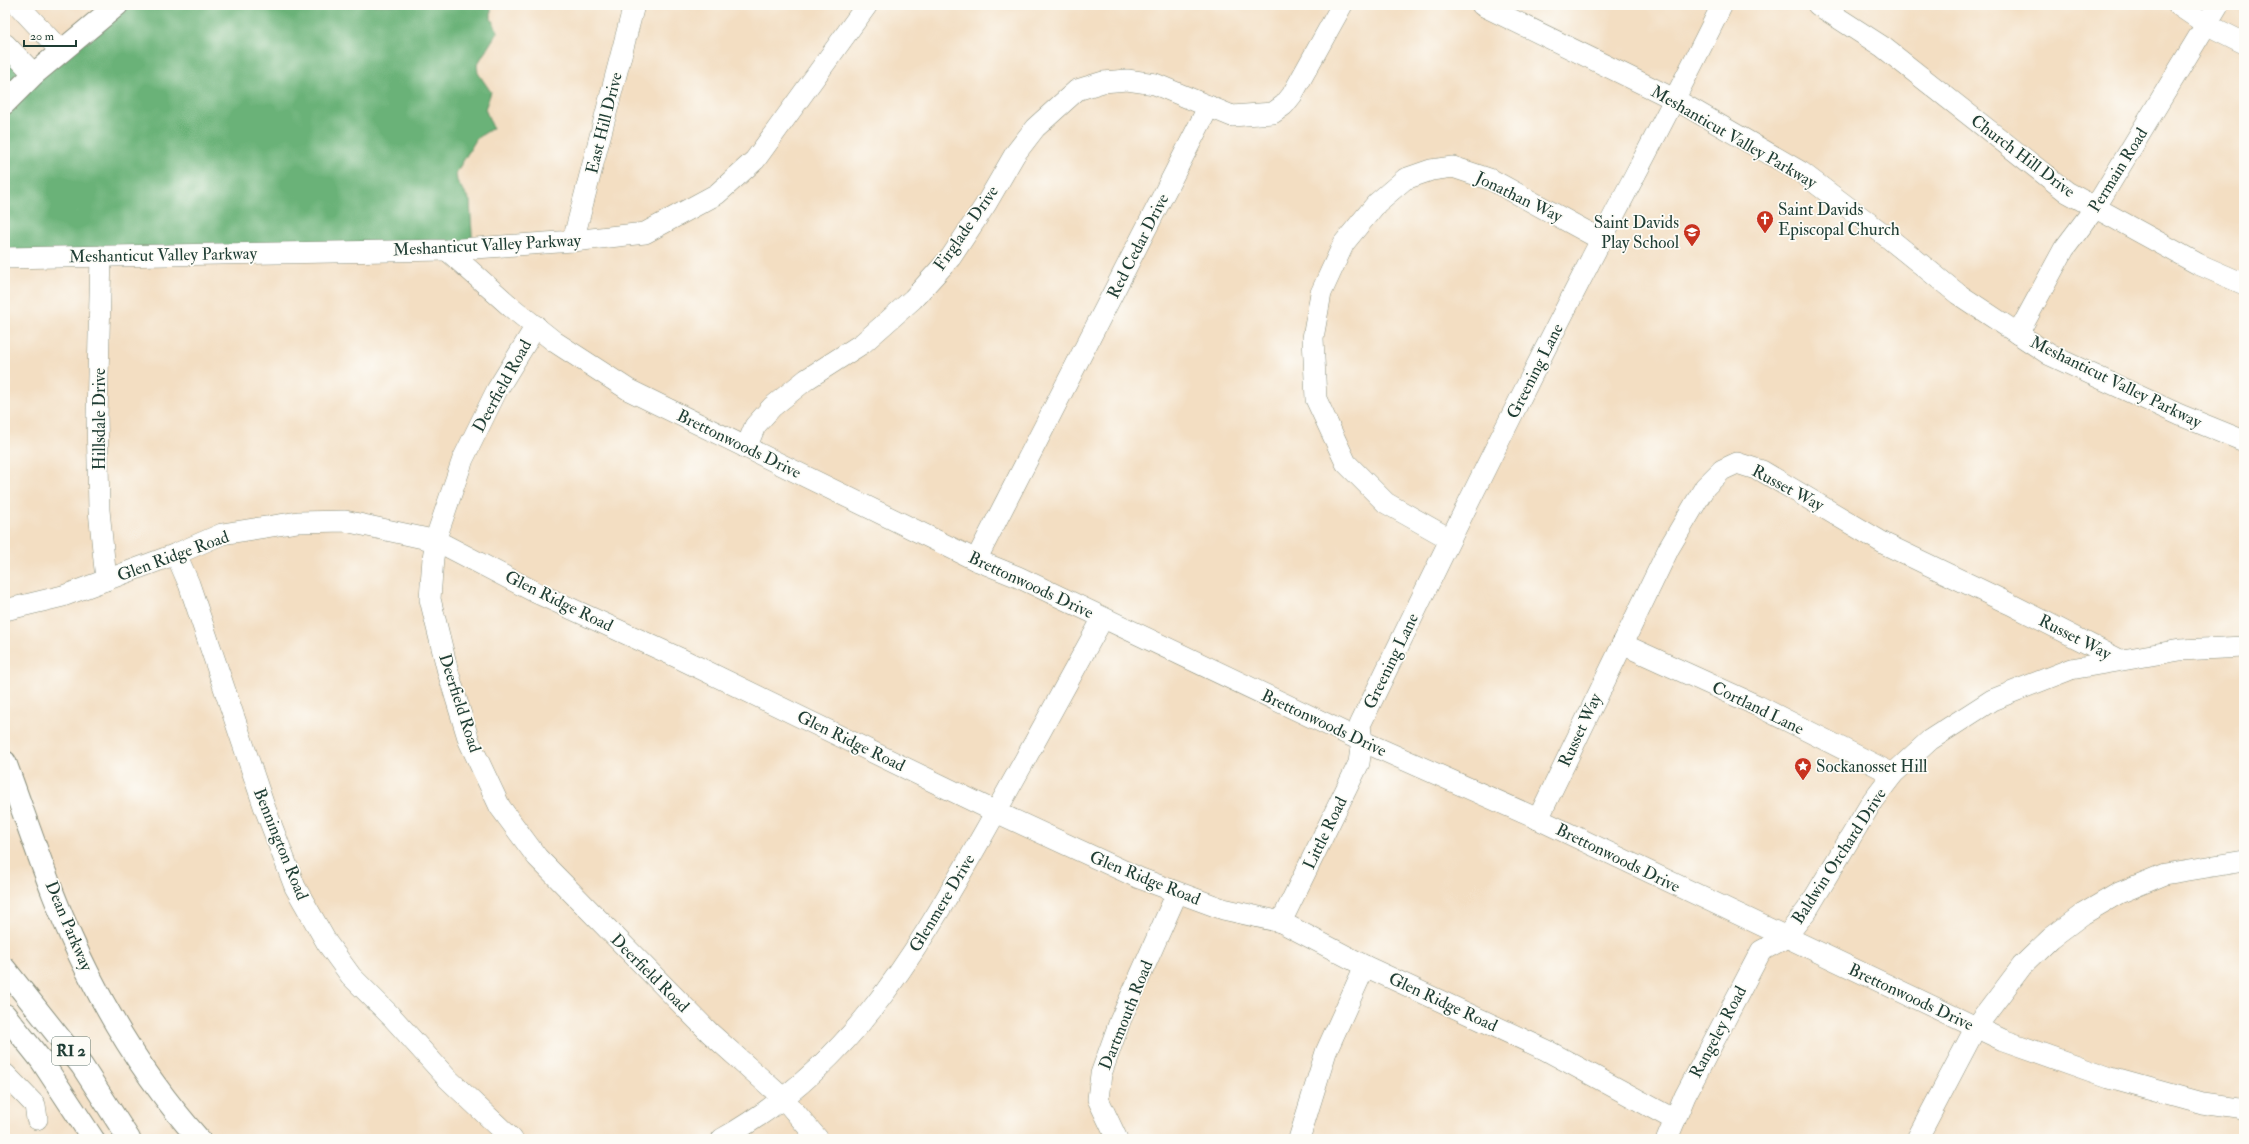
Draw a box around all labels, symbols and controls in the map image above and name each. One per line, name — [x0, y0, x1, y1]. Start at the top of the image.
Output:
scale bar — [24, 22, 76, 48]
text: 20 m — [30, 29, 55, 44]
street label: East Hill Drive — [581, 70, 627, 176]
street label: Meshanticut Valley Parkway — [1647, 81, 1821, 194]
street label: Church Hill Drive — [1967, 110, 2079, 202]
street label: Permain Road — [2084, 123, 2153, 216]
street label: Jonathan Way — [1471, 166, 1566, 228]
street label: Firglade Drive — [929, 181, 1003, 275]
street label: Red Cedar Drive — [1103, 190, 1173, 302]
place label: Saint Davids Episcopal Church — [1778, 199, 1900, 241]
church icon: Saint Davids Episcopal Church — [1755, 209, 1775, 234]
place label: Saint Davids Play School — [1594, 212, 1680, 254]
school or university icon: Saint Davids Play School — [1682, 222, 1702, 247]
street label: Meshanticut Valley Parkway — [392, 230, 582, 261]
street label: Meshanticut Valley Parkway — [69, 243, 258, 268]
street label: Greening Lane — [1502, 320, 1568, 422]
street label: Meshanticut Valley Parkway — [2026, 331, 2206, 434]
street label: Deerfield Road — [468, 335, 536, 436]
street label: Hillsdale Drive — [89, 368, 110, 470]
street label: Brettonwoods Drive — [673, 405, 805, 483]
street label: Russet Way — [1748, 460, 1828, 517]
street label: Glen Ridge Road — [114, 526, 232, 586]
street label: Brettonwoods Drive — [965, 547, 1097, 623]
street label: Glen Ridge Road — [502, 566, 617, 636]
street label: Greening Lane — [1359, 610, 1423, 712]
street label: Russet Way — [2035, 610, 2115, 665]
street label: Deerfield Road — [434, 651, 486, 756]
street label: Cortland Lane — [1709, 677, 1807, 739]
street label: Brettonwoods Drive — [1258, 685, 1390, 761]
street label: Russet Way — [1554, 689, 1607, 771]
street label: Glen Ridge Road — [794, 706, 909, 776]
place icon: Sockanosset Hill — [1793, 756, 1813, 781]
place label: Sockanosset Hill — [1816, 756, 1928, 777]
street label: Baldwin Orchard Drive — [1787, 784, 1891, 928]
street label: Bennington Road — [249, 785, 313, 904]
street label: Little Road — [1298, 793, 1352, 873]
street label: Brettonwoods Drive — [1552, 819, 1684, 897]
street label: Glen Ridge Road — [1087, 846, 1204, 910]
street label: Glenmere Drive — [905, 850, 979, 956]
street label: Dean Parkway — [40, 878, 98, 975]
street label: Deerfield Road — [606, 929, 694, 1017]
street label: Dartmouth Road — [1094, 957, 1158, 1073]
street label: Brettonwoods Drive — [1845, 959, 1977, 1035]
street label: Glen Ridge Road — [1385, 968, 1501, 1037]
street label: Rangeley Road — [1685, 982, 1752, 1082]
road number: RI 2 — [52, 1037, 90, 1065]

